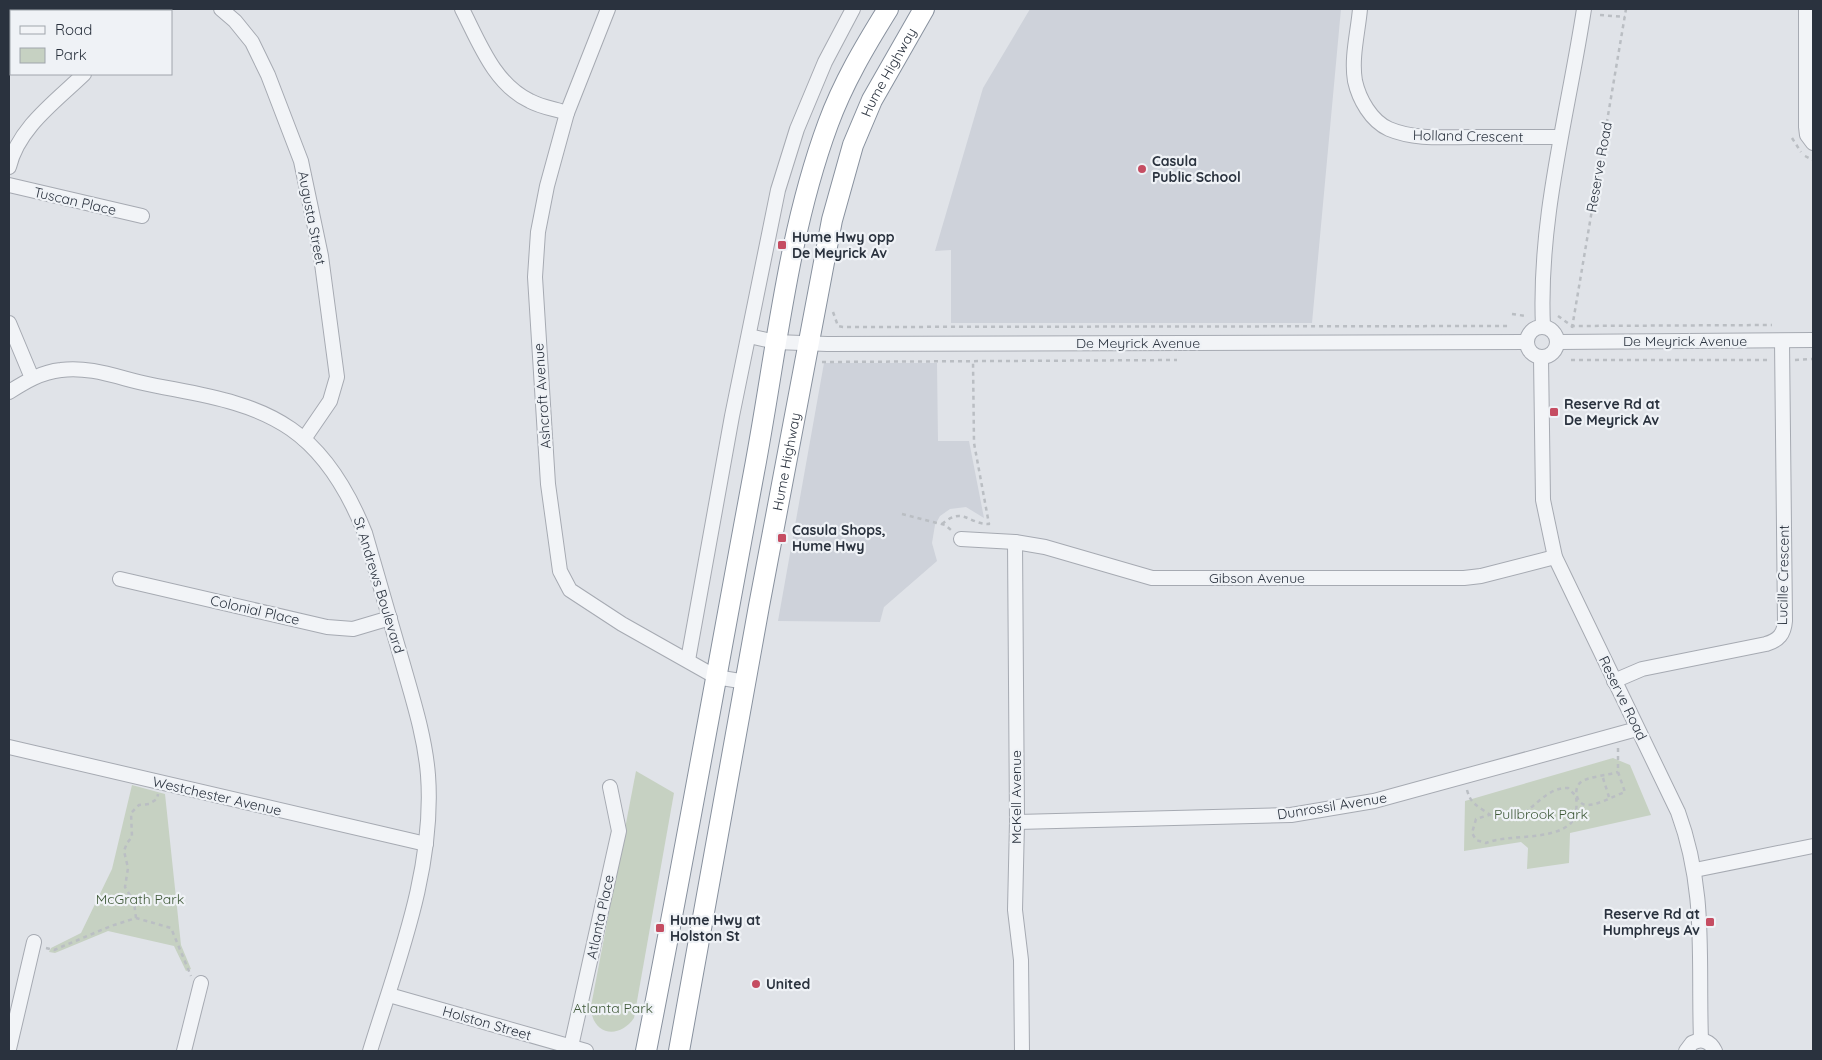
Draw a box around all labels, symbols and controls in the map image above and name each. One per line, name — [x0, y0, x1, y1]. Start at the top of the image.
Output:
legend — [10, 10, 172, 75]
text: Road — [55, 20, 92, 39]
street label: Hume Highway — [857, 24, 920, 120]
text: Park — [55, 45, 87, 64]
street label: Reserve Road — [1582, 120, 1616, 214]
street label: Holland Crescent — [1413, 126, 1524, 146]
place label: Casula Public School — [1152, 152, 1241, 186]
marker: Casula Public School — [1136, 163, 1148, 175]
street label: Augusta Street — [294, 170, 330, 267]
street label: Tuscan Place — [32, 183, 118, 219]
place label: Hume Hwy opp De Meyrick Av — [792, 228, 895, 262]
marker: Hume Hwy opp De Meyrick Av — [776, 239, 788, 251]
street label: De Meyrick Avenue — [1623, 332, 1747, 350]
street label: De Meyrick Avenue — [1076, 334, 1200, 352]
street label: Ashcroft Avenue — [529, 342, 555, 449]
place label: Reserve Rd at De Meyrick Av — [1564, 395, 1661, 429]
marker: Reserve Rd at De Meyrick Av — [1548, 406, 1560, 418]
street label: Hume Highway — [768, 411, 804, 512]
street label: St Andrews Boulevard — [350, 515, 408, 655]
place label: Casula Shops, Hume Hwy — [792, 521, 886, 555]
street label: Lucille Crescent — [1773, 524, 1793, 625]
marker: Casula Shops, Hume Hwy — [776, 532, 788, 544]
street label: Gibson Avenue — [1209, 569, 1305, 587]
street label: Colonial Place — [209, 591, 301, 629]
street label: Reserve Road — [1595, 653, 1651, 743]
street label: McKell Avenue — [1007, 750, 1025, 844]
street label: Westchester Avenue — [151, 772, 283, 820]
street label: Dunrossil Avenue — [1276, 788, 1388, 824]
park label: Pullbrook Park — [1494, 805, 1588, 823]
street label: Atlanta Place — [582, 873, 618, 961]
park label: McGrath Park — [96, 890, 184, 908]
place label: Reserve Rd at Humphreys Av — [1603, 905, 1700, 939]
place label: Hume Hwy at Holston St — [670, 911, 761, 945]
marker: Reserve Rd at Humphreys Av — [1704, 916, 1716, 928]
marker: Hume Hwy at Holston St — [654, 922, 666, 934]
place label: United — [766, 975, 810, 993]
marker: United — [750, 978, 762, 990]
park label: Atlanta Park — [573, 999, 653, 1017]
street label: Holston Street — [440, 1002, 534, 1044]

